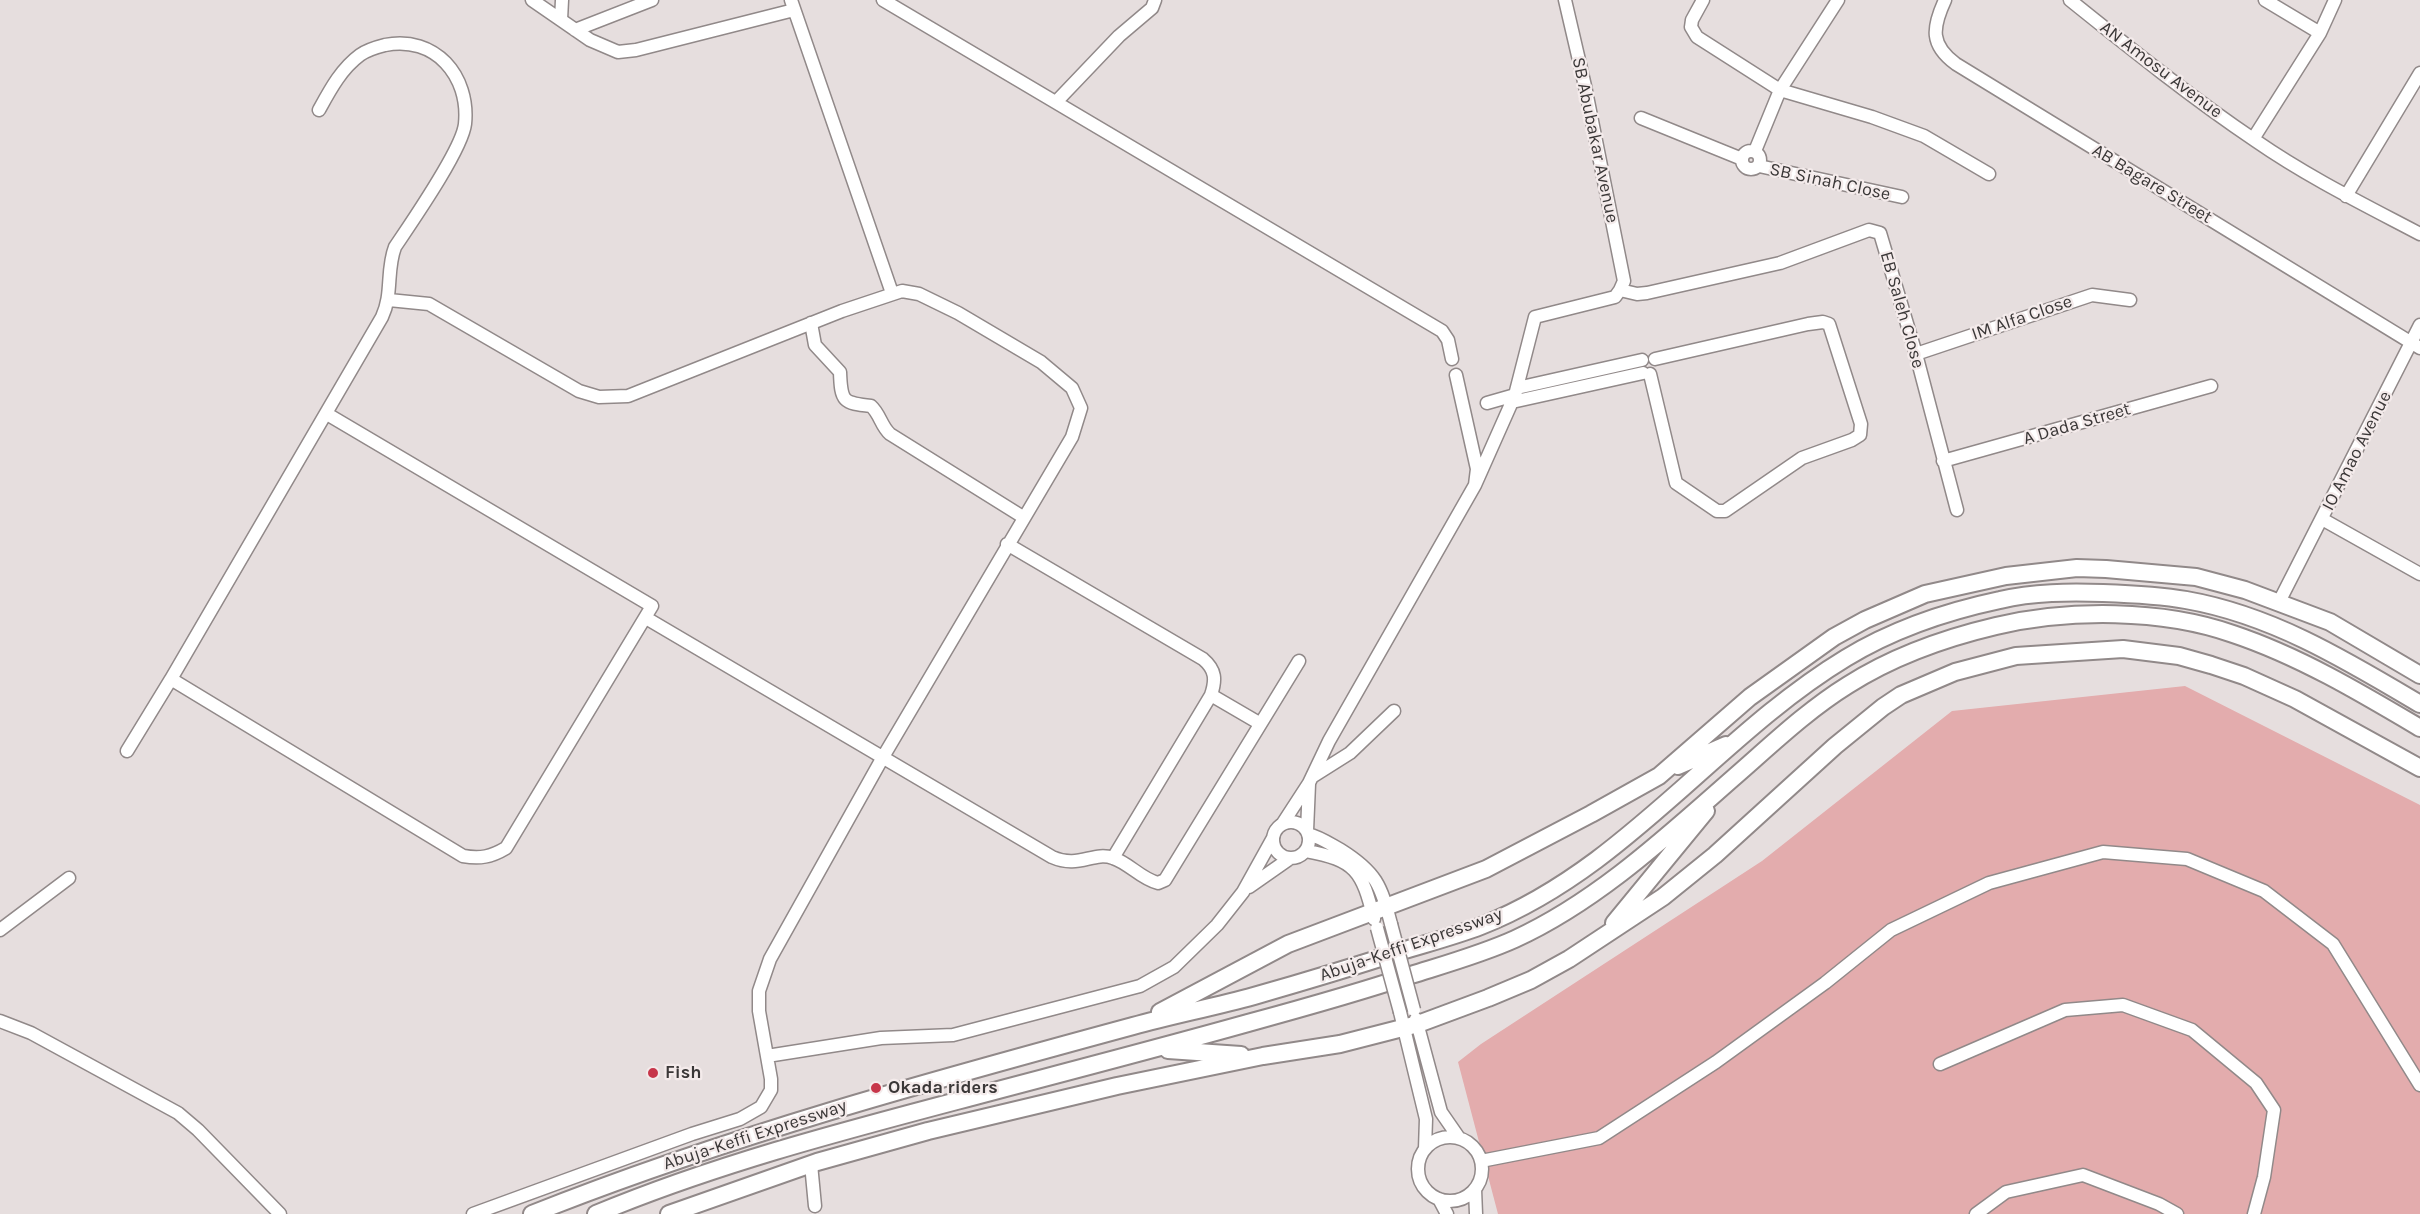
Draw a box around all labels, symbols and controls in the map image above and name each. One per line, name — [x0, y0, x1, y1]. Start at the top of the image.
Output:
street label: AN Amosu Avenue — [2095, 17, 2227, 123]
street label: SB Abubakar Avenue — [1567, 55, 1623, 225]
street label: AB Bagare Street — [2088, 140, 2216, 228]
street label: SB Sinah Close — [1768, 159, 1892, 205]
street label: EB Saleh Close — [1875, 249, 1929, 371]
street label: IM Alfa Close — [1969, 291, 2075, 345]
street label: IO Amao Avenue — [2318, 388, 2396, 514]
street label: A Dada Street — [2021, 398, 2133, 450]
street label: Abuja-Keffi Expressway — [1317, 904, 1505, 986]
place label: Fish — [665, 1062, 701, 1084]
marker: Fish — [646, 1066, 660, 1080]
place label: Okada riders — [888, 1077, 998, 1099]
marker: Okada riders — [869, 1081, 883, 1095]
street label: Abuja-Keffi Expressway — [660, 1095, 850, 1175]

